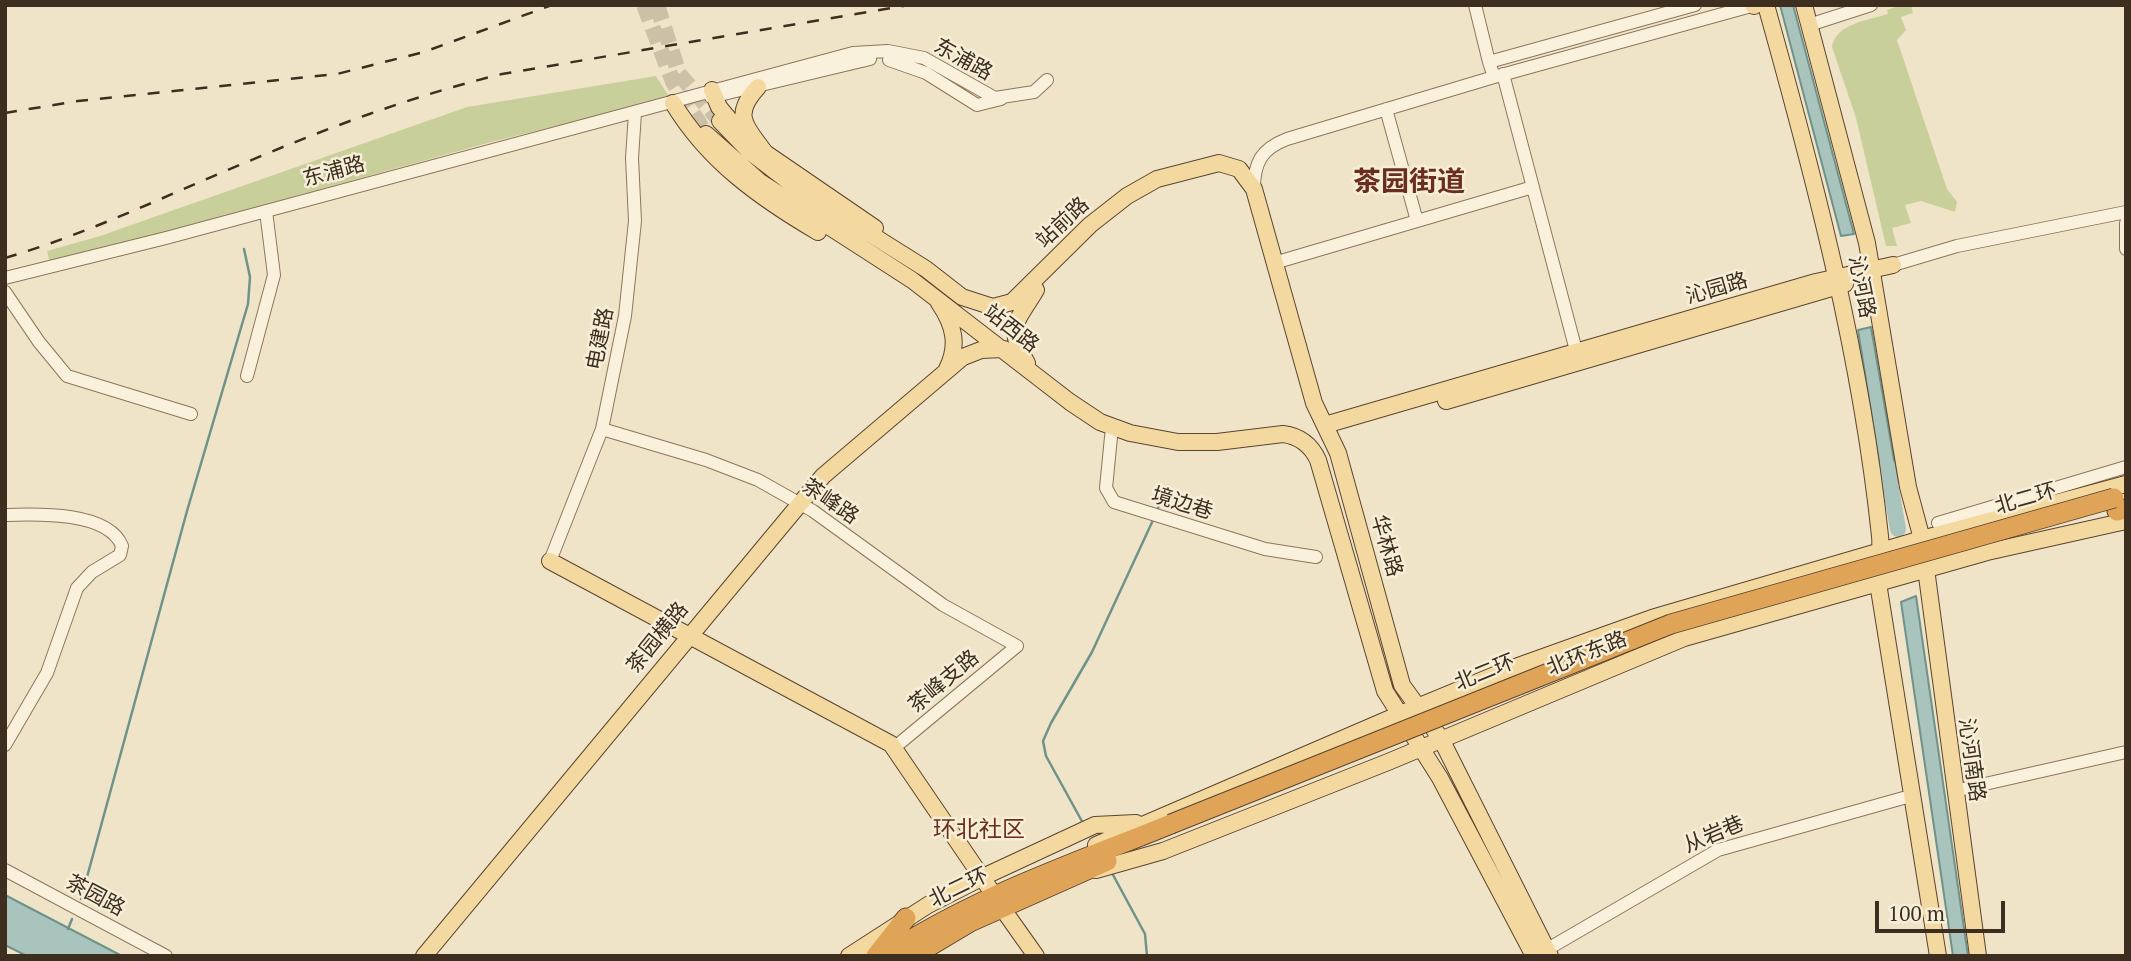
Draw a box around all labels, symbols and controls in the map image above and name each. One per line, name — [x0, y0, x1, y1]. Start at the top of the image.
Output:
street label: 东浦路 — [929, 34, 997, 86]
street label: 东浦路 — [300, 152, 368, 192]
district label: 茶园街道 — [1353, 166, 1465, 200]
street label: 站前路 — [1031, 192, 1095, 254]
street label: 沁河路 — [1843, 254, 1879, 320]
street label: 沁园路 — [1683, 268, 1751, 310]
street label: 站西路 — [978, 300, 1044, 358]
street label: 电建路 — [583, 306, 619, 372]
street label: 茶峰路 — [797, 474, 863, 530]
street label: 北二环 — [1992, 478, 2060, 520]
street label: 境边巷 — [1148, 483, 1216, 525]
street label: 华林路 — [1365, 512, 1407, 580]
street label: 茶园横路 — [622, 597, 694, 679]
street label: 北环东路 — [1543, 627, 1631, 681]
street label: 茶峰支路 — [904, 645, 984, 719]
street label: 北二环 — [1451, 650, 1519, 696]
street label: 沁河南路 — [1953, 717, 1989, 803]
street label: 从岩巷 — [1680, 811, 1748, 859]
district label: 环北社区 — [933, 816, 1025, 844]
street label: 北二环 — [925, 863, 993, 913]
street label: 茶园路 — [61, 870, 129, 922]
scale bar — [1879, 888, 2008, 932]
text: 100 m — [1888, 899, 1945, 927]

